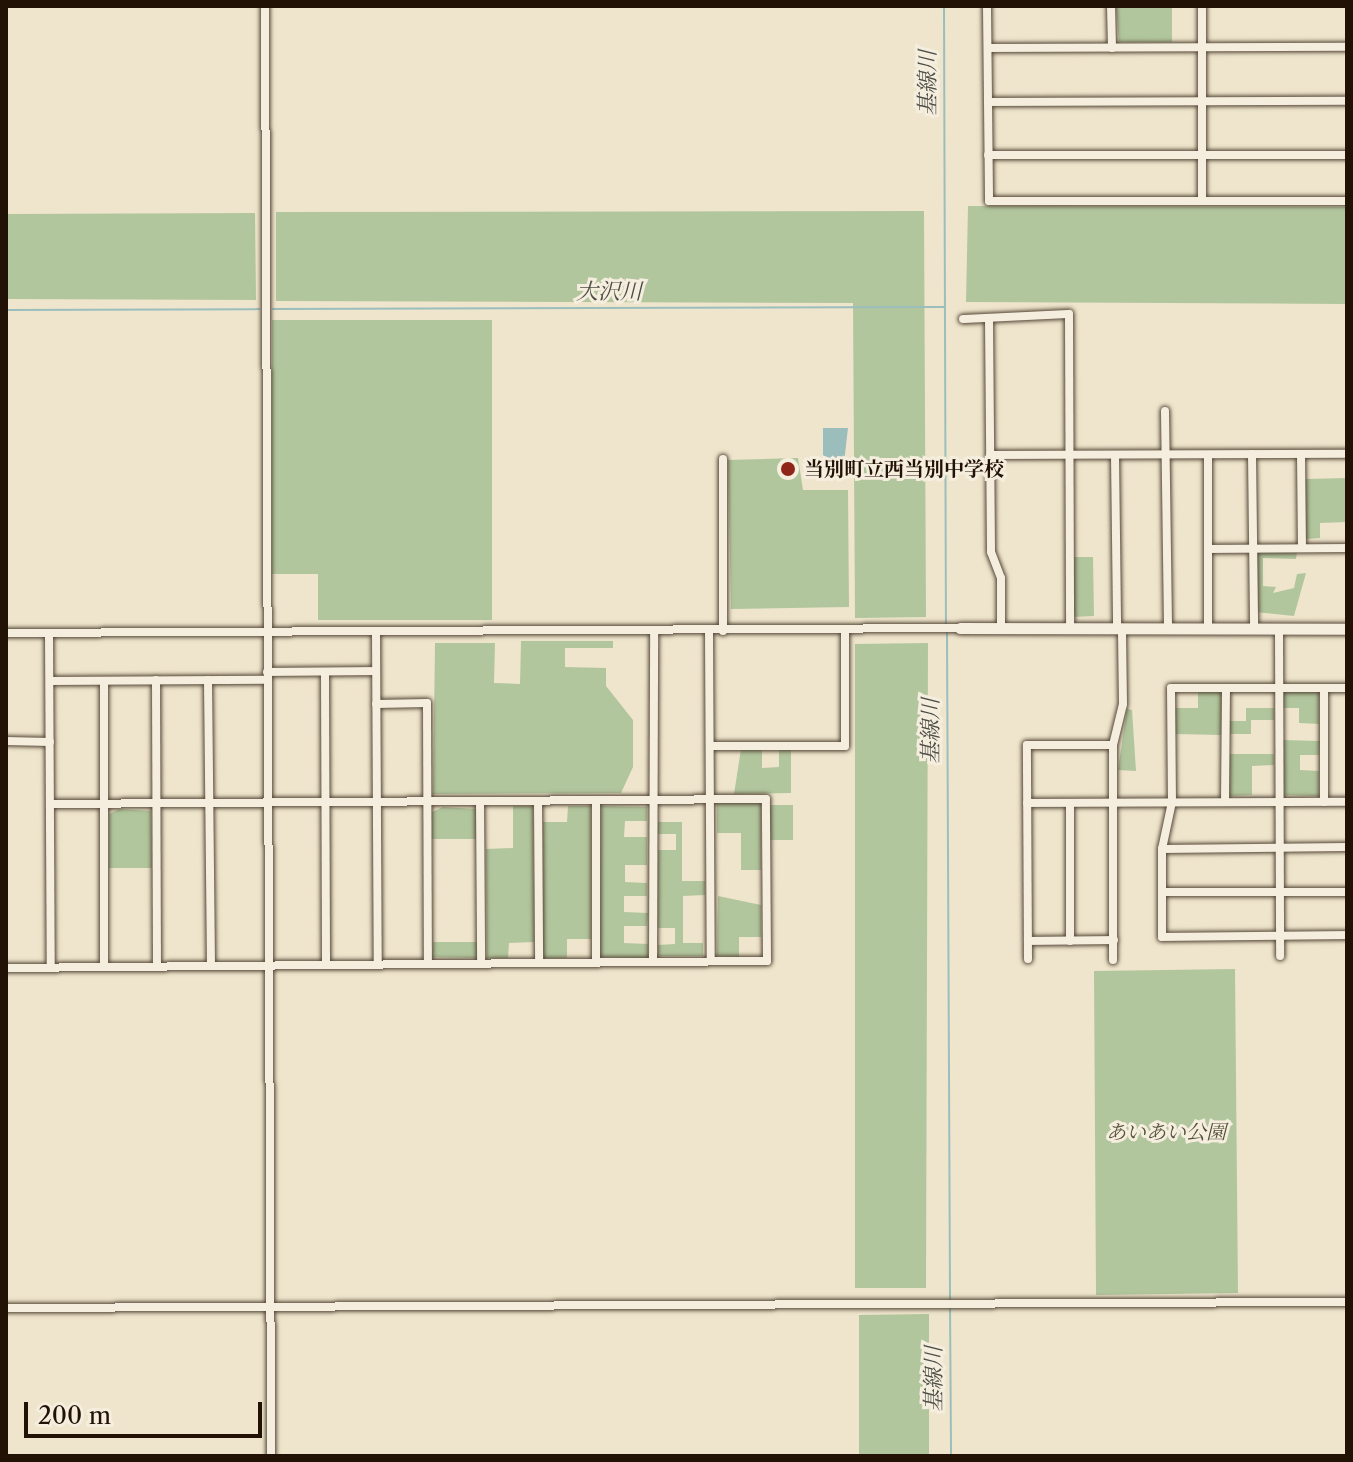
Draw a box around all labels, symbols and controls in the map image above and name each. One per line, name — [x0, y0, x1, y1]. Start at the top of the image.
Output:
water label: 基線川 — [915, 50, 941, 116]
water label: 大沢川 — [576, 279, 642, 305]
place label: 当別町立西当別中学校 — [804, 457, 1004, 481]
marker: 当別町立西当別中学校 — [779, 460, 797, 478]
water label: 基線川 — [918, 698, 944, 764]
park label: あいあい公園 — [1106, 1120, 1226, 1144]
water label: 基線川 — [921, 1346, 947, 1412]
scale bar — [28, 1386, 266, 1436]
text: 200 m — [38, 1401, 111, 1430]

